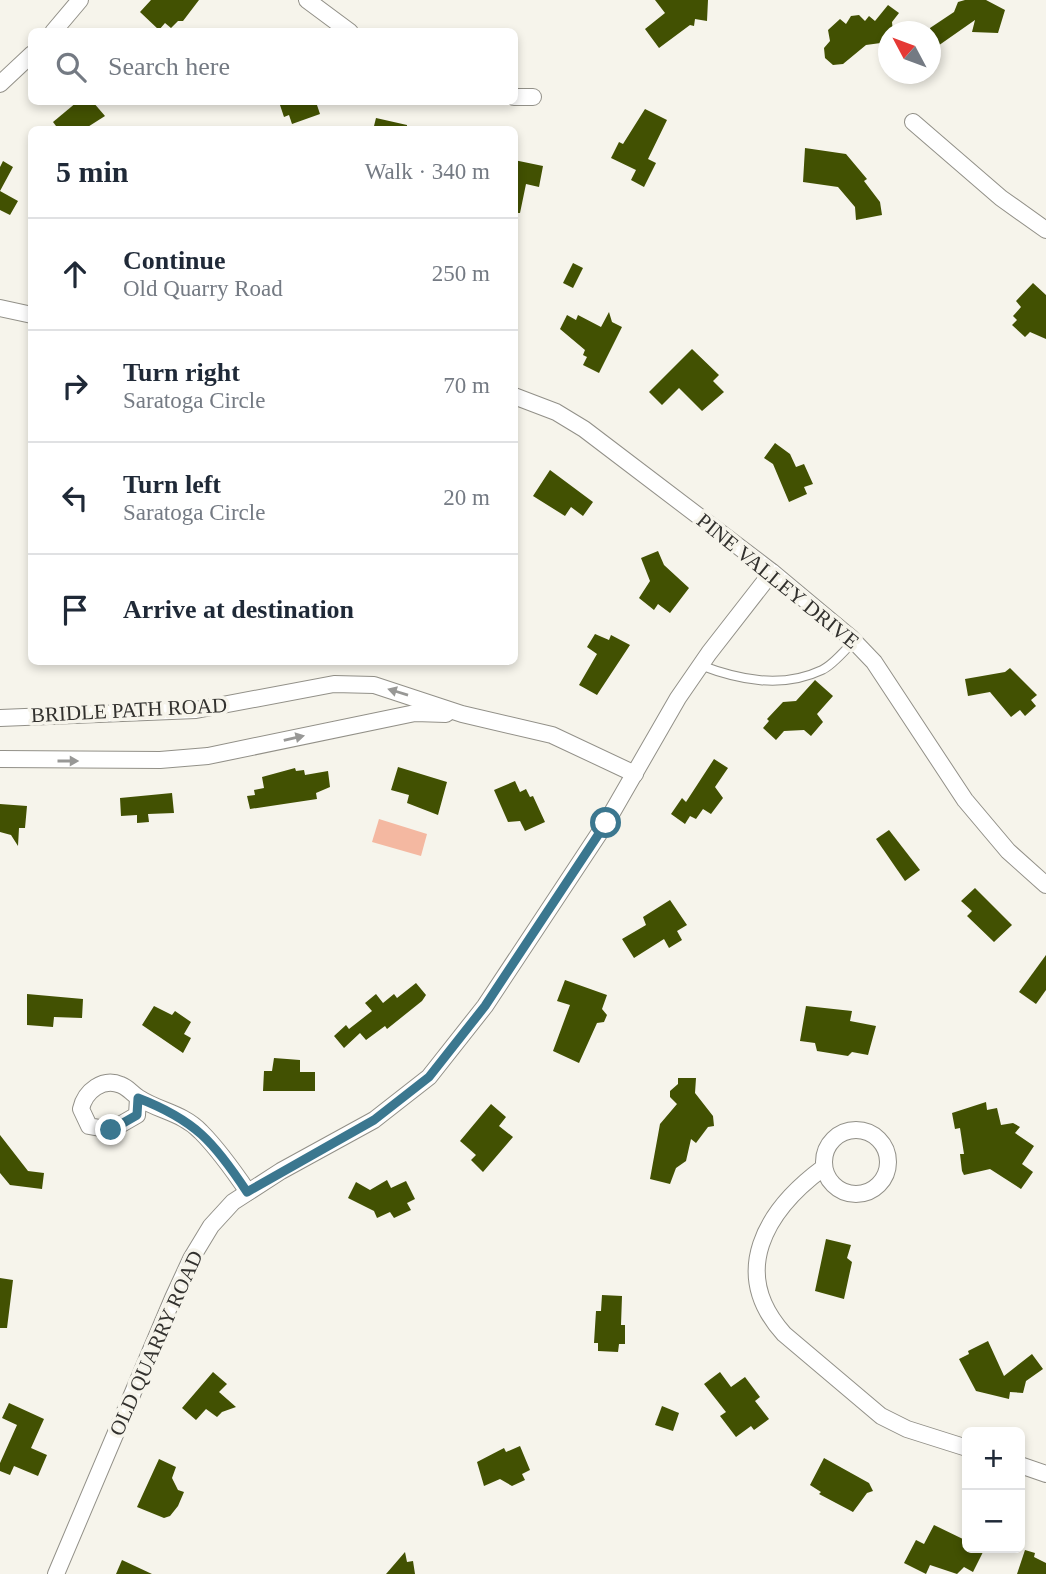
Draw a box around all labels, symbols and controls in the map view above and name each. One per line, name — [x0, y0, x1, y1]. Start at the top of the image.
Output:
north arrow — [878, 21, 941, 84]
search box — [28, 28, 518, 105]
icon: search — [52, 48, 90, 86]
text: Search here — [108, 52, 230, 81]
text: 5 min — [56, 155, 129, 188]
text: Walk · 340 m — [365, 159, 490, 184]
text: Continue — [123, 246, 226, 275]
icon: ahead — [56, 255, 94, 293]
text: 250 m — [432, 261, 490, 286]
text: Old Quarry Road — [123, 276, 283, 301]
text: Turn right — [123, 358, 240, 387]
icon: right — [56, 367, 94, 405]
text: 70 m — [443, 373, 490, 398]
text: Saratoga Circle — [123, 388, 265, 413]
text: Turn left — [123, 470, 221, 499]
icon: left — [56, 479, 94, 517]
text: 20 m — [443, 485, 490, 510]
text: Saratoga Circle — [123, 500, 265, 525]
street label: PINE VALLEY DRIVE — [692, 508, 864, 654]
icon: arrive — [56, 591, 94, 629]
text: Arrive at destination — [123, 595, 354, 624]
one-way arrow — [387, 686, 408, 697]
street label: BRIDLE PATH ROAD — [30, 693, 228, 727]
one-way arrow — [283, 733, 305, 744]
one-way arrow — [57, 755, 79, 767]
route start — [590, 807, 621, 838]
route end — [95, 1114, 126, 1145]
street label: OLD QUARRY ROAD — [104, 1247, 208, 1439]
map controls — [962, 1427, 1025, 1553]
button: + — [962, 1427, 1025, 1490]
button: − — [962, 1490, 1025, 1553]

